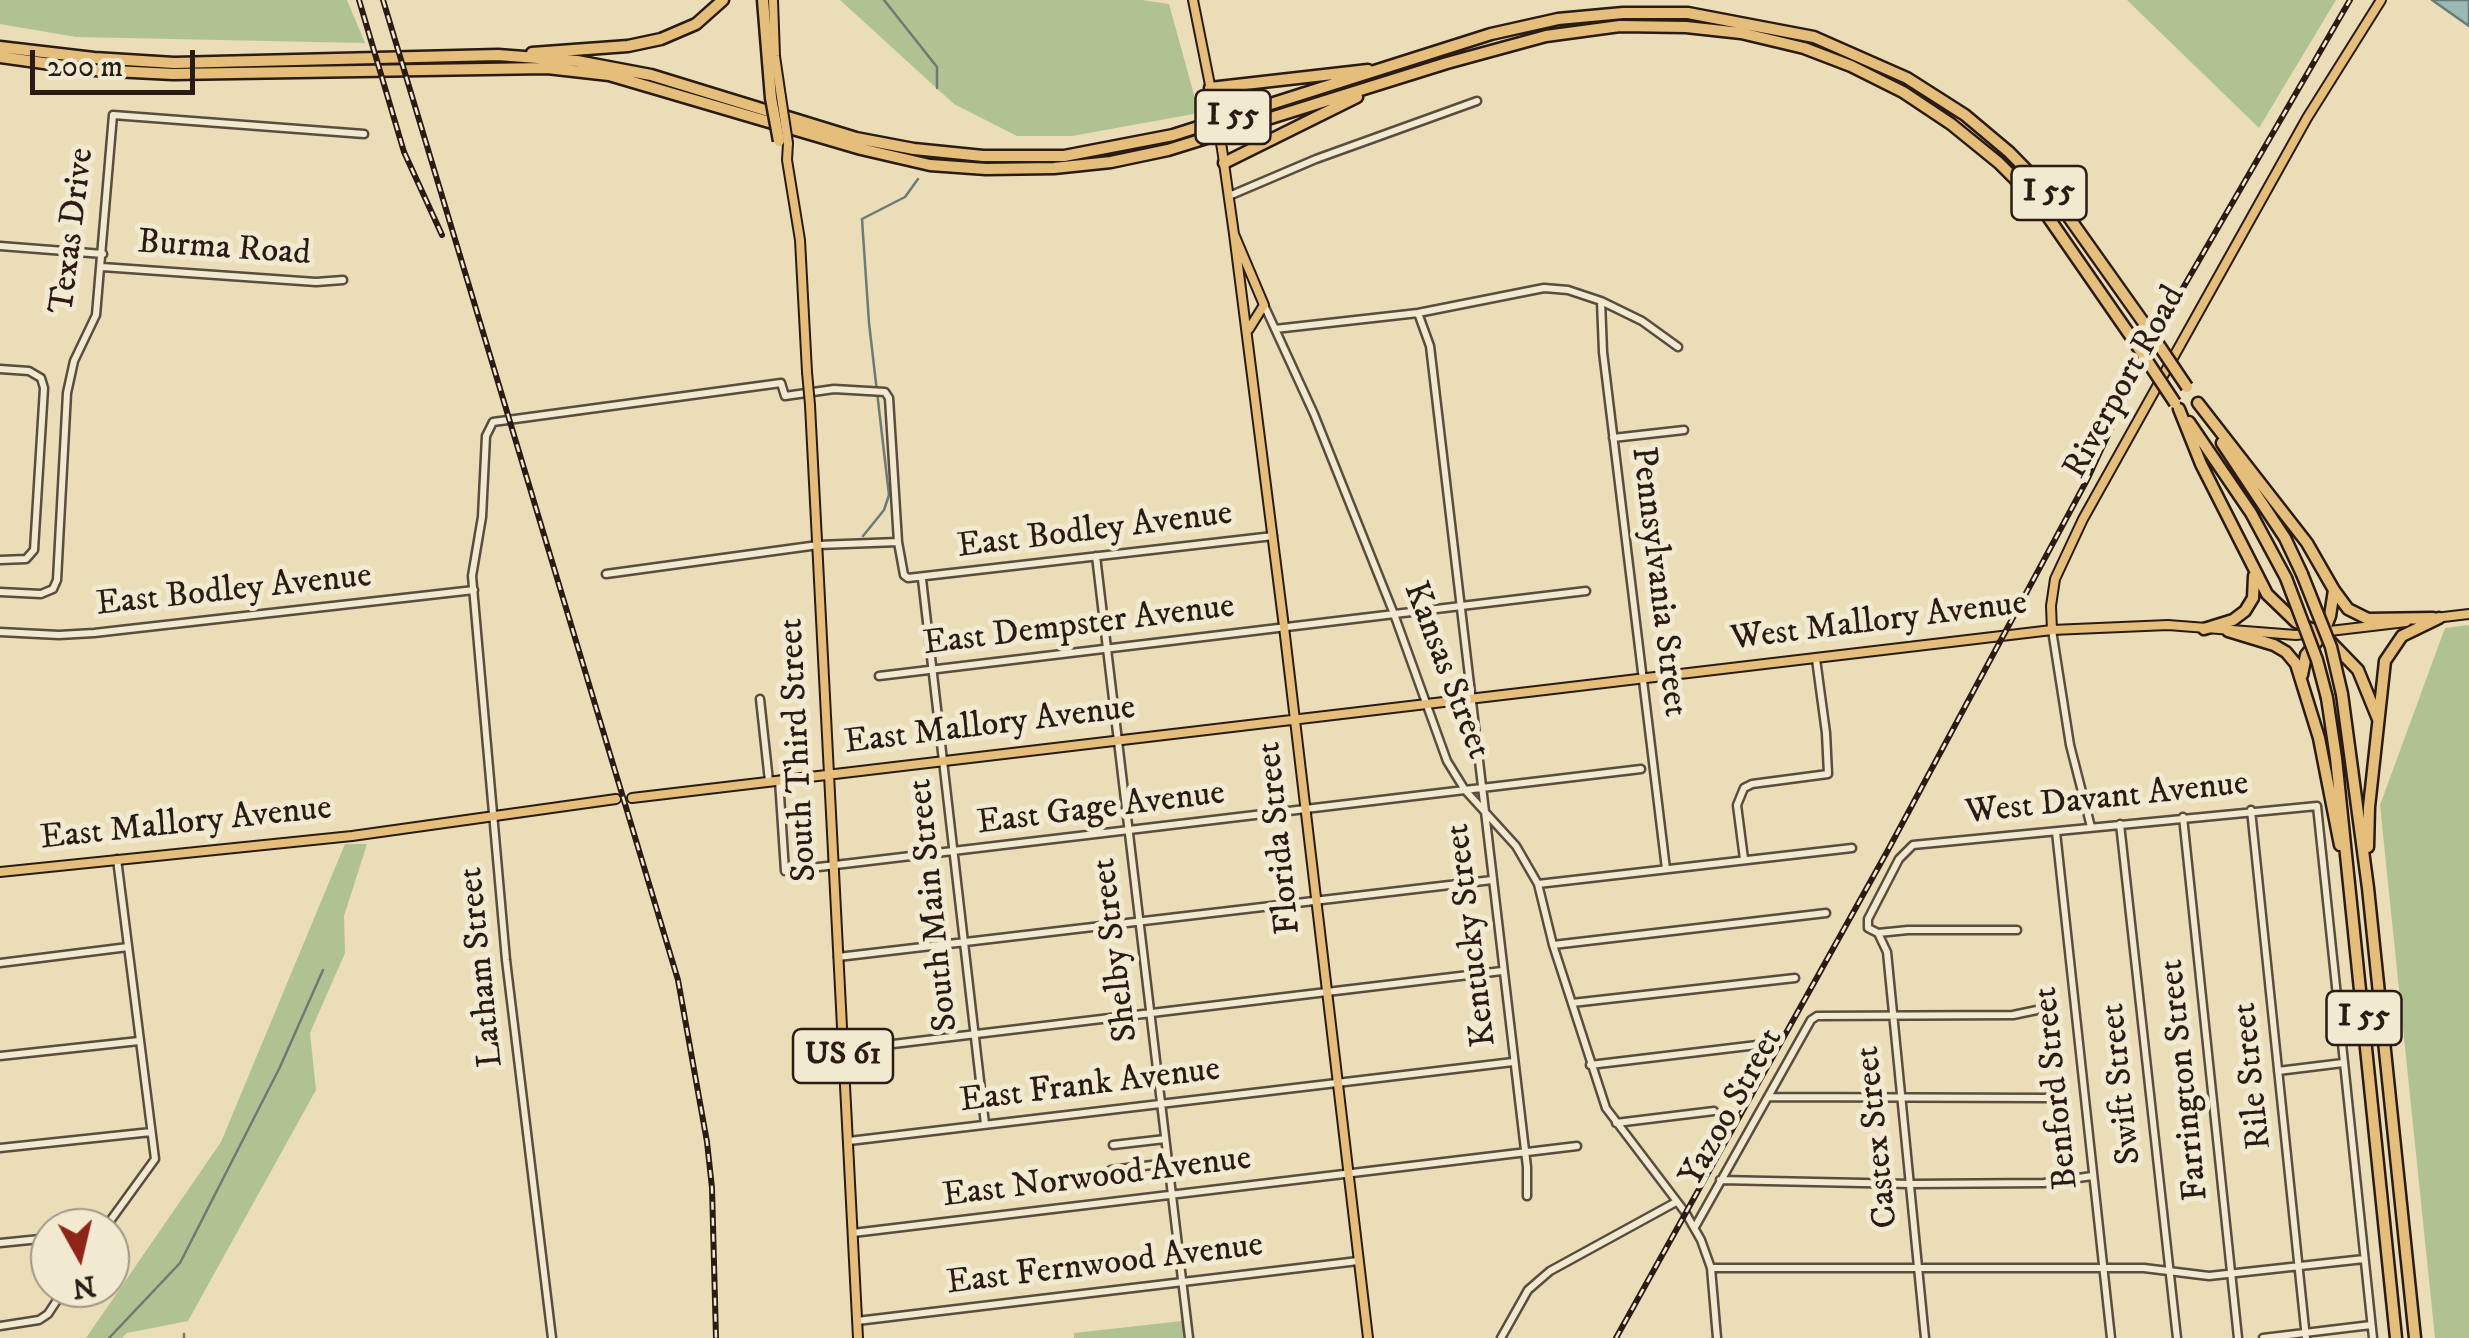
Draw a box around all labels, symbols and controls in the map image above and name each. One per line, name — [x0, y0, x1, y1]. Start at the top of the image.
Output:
scale bar — [35, 30, 200, 92]
text: 200 m — [47, 49, 123, 86]
road number: I 55 — [1196, 90, 1270, 144]
street label: Texas Drive — [43, 146, 105, 316]
road number: I 55 — [2012, 166, 2086, 220]
street label: Burma Road — [136, 223, 312, 277]
street label: Riverport Road — [2056, 279, 2196, 487]
street label: Pennsylvania Street — [1620, 445, 1694, 719]
street label: East Bodley Avenue — [955, 494, 1235, 570]
street label: East Bodley Avenue — [94, 557, 374, 627]
street label: Kansas Street — [1392, 577, 1498, 765]
street label: West Mallory Avenue — [1729, 584, 2029, 662]
street label: East Dempster Avenue — [921, 587, 1237, 667]
street label: South Third Street — [772, 617, 828, 883]
street label: East Mallory Avenue — [842, 688, 1138, 766]
street label: Florida Street — [1250, 740, 1312, 936]
street label: West Davant Avenue — [1964, 764, 2250, 836]
street label: East Gage Avenue — [975, 774, 1227, 846]
street label: South Main Street — [901, 777, 969, 1033]
street label: East Mallory Avenue — [38, 789, 334, 861]
street label: Kentucky Street — [1438, 821, 1508, 1049]
street label: Shelby Street — [1085, 856, 1149, 1044]
street label: Latham Street — [452, 865, 514, 1069]
street label: Farrington Street — [2152, 957, 2220, 1203]
street label: Benford Street — [2026, 985, 2090, 1191]
road number: I 55 — [2326, 991, 2402, 1045]
street label: Rile Street — [2225, 1000, 2283, 1152]
street label: Swift Street — [2094, 1001, 2152, 1167]
street label: Yazoo Street — [1672, 1022, 1794, 1194]
road number: US 61 — [793, 1029, 893, 1083]
street label: Castex Street — [1849, 1044, 1909, 1230]
street label: East Frank Avenue — [958, 1050, 1222, 1124]
street label: East Norwood Avenue — [940, 1139, 1254, 1219]
north arrow — [30, 1208, 130, 1308]
street label: East Fernwood Avenue — [944, 1226, 1266, 1306]
text: N — [70, 1267, 98, 1305]

